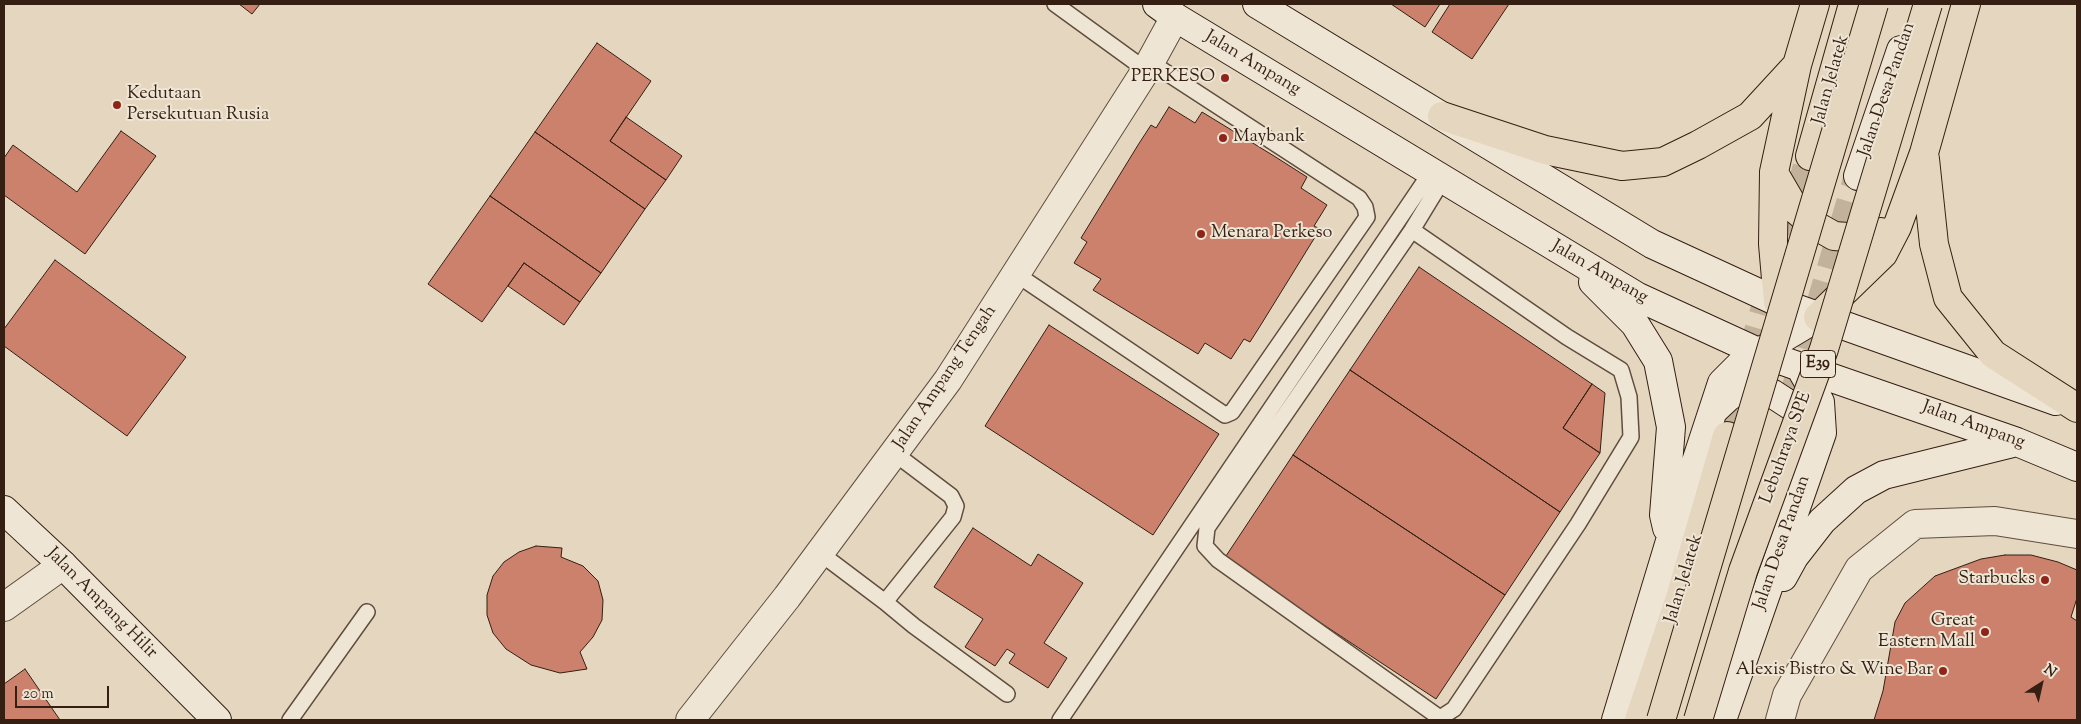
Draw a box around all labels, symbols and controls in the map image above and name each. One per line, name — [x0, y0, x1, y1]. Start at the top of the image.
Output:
street label: Jalan Desa Pandan — [1855, 20, 1921, 160]
street label: Jalan Ampang — [1200, 27, 1304, 101]
street label: Jalan Jelatek — [1809, 33, 1855, 127]
place label: PERKESO — [1131, 67, 1215, 89]
marker: PERKESO — [1219, 72, 1231, 84]
place label: Kedutaan Persekutuan Rusia — [127, 84, 269, 126]
marker: Kedutaan Persekutuan Rusia — [111, 99, 123, 111]
place label: Maybank — [1233, 127, 1305, 149]
marker: Maybank — [1217, 132, 1229, 144]
place label: Menara Perkeso — [1211, 223, 1332, 245]
marker: Menara Perkeso — [1195, 228, 1207, 240]
street label: Jalan Ampang — [1547, 237, 1651, 309]
street label: Jalan Ampang Tengah — [890, 302, 1002, 454]
road number: E39 — [1800, 350, 1836, 378]
street label: Lebuhraya SPE — [1757, 389, 1817, 507]
street label: Jalan Ampang — [1918, 397, 2028, 455]
street label: Jalan Desa Pandan — [1750, 473, 1816, 613]
street label: Jalan Jelatek — [1661, 532, 1709, 626]
street label: Jalan Ampang Hilir — [41, 544, 161, 664]
place label: Starbucks — [1958, 569, 2035, 591]
marker: Starbucks — [2039, 574, 2051, 586]
place label: Great Eastern Mall — [1878, 611, 1975, 654]
marker: Great Eastern Mall — [1979, 626, 1991, 638]
north arrow — [2016, 659, 2066, 709]
place label: Alexis Bistro & Wine Bar — [1736, 660, 1933, 682]
text: N — [2039, 660, 2060, 683]
marker: Alexis Bistro & Wine Bar — [1937, 665, 1949, 677]
scale bar — [18, 676, 111, 708]
text: 20 m — [23, 684, 54, 705]

